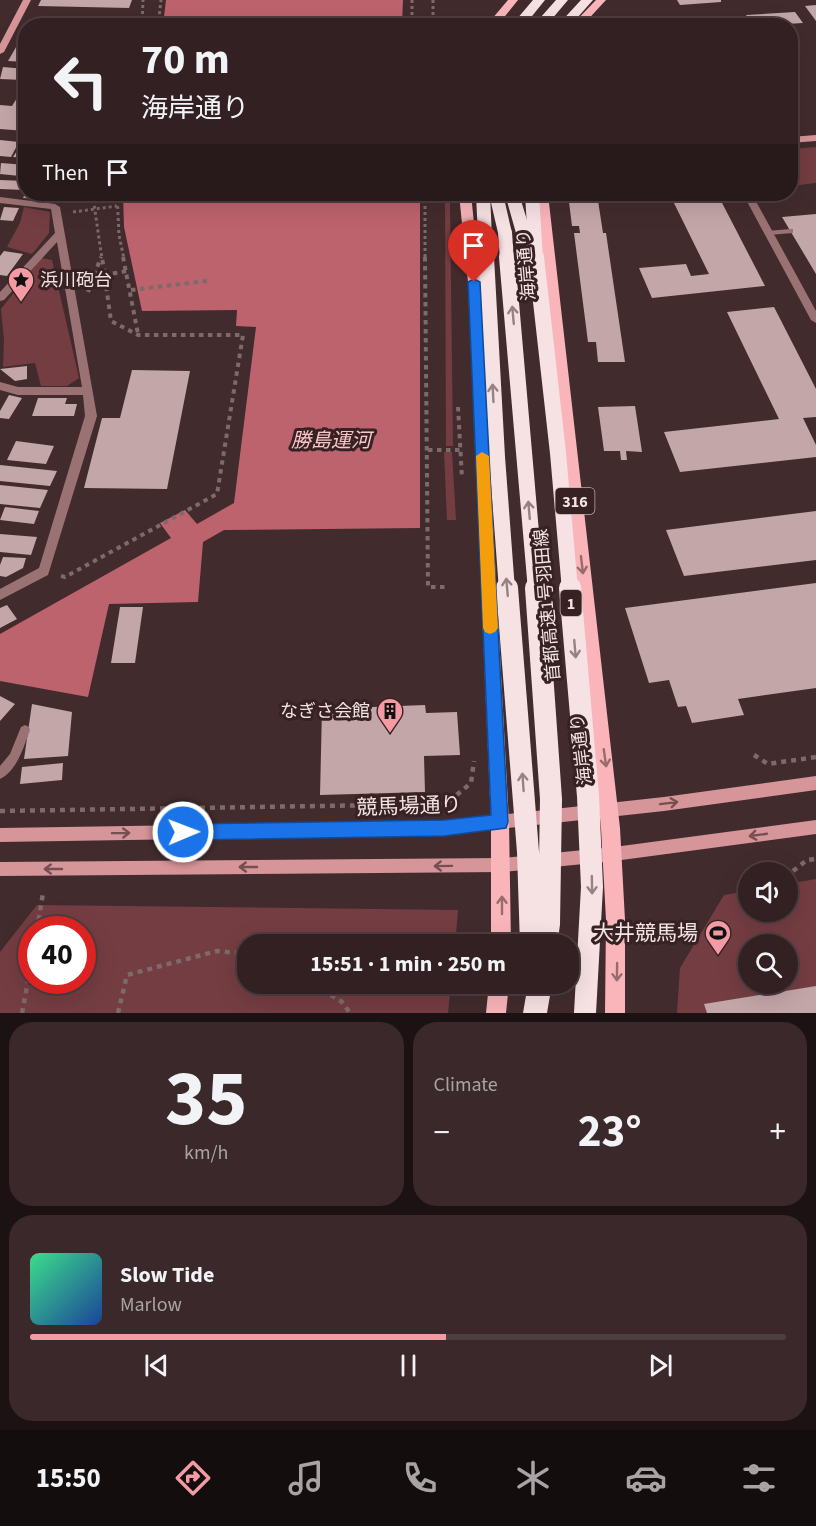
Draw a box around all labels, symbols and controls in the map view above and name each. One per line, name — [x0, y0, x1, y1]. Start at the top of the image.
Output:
text: 70 m — [141, 30, 230, 90]
icon: left — [42, 42, 120, 120]
text: 海岸通り — [141, 89, 249, 128]
icon: arrive — [101, 156, 134, 189]
text: Then — [42, 157, 89, 189]
pin — [448, 220, 499, 282]
street label: 海岸通り — [511, 228, 542, 302]
icon: arrive — [457, 229, 490, 262]
place icon: 浜川砲台 — [6, 265, 36, 303]
place label: 浜川砲台 — [40, 268, 112, 293]
one-way arrow — [507, 306, 518, 326]
one-way arrow — [488, 383, 499, 403]
water label: 勝島運河 — [291, 427, 375, 455]
road number: 316 — [556, 488, 594, 514]
one-way arrow — [523, 500, 534, 520]
street label: 首都高速1号羽田線 — [528, 528, 567, 682]
one-way arrow — [577, 554, 588, 574]
one-way arrow — [502, 578, 513, 598]
road number: 1 — [560, 590, 582, 616]
one-way arrow — [570, 638, 581, 658]
building icon: なぎさ会館 — [375, 696, 405, 734]
place label: なぎさ会館 — [280, 699, 370, 724]
street label: 海岸通り — [565, 712, 598, 786]
one-way arrow — [599, 748, 610, 768]
one-way arrow — [517, 772, 528, 792]
street label: 競馬場通り — [356, 789, 462, 823]
one-way arrow — [659, 797, 678, 808]
position arrow — [151, 800, 215, 864]
one-way arrow — [111, 827, 131, 839]
one-way arrow — [749, 830, 768, 841]
one-way arrow — [434, 860, 454, 872]
one-way arrow — [239, 862, 259, 873]
map controls — [738, 862, 798, 994]
button: sound — [738, 862, 798, 922]
one-way arrow — [44, 863, 64, 875]
one-way arrow — [586, 875, 597, 895]
one-way arrow — [496, 896, 508, 916]
speed limit sign: 40 — [18, 916, 96, 994]
place label: 大井競馬場 — [593, 918, 698, 948]
sports icon: 大井競馬場 — [703, 918, 733, 956]
button: search — [738, 934, 798, 994]
text: 15:51 · 1 min · 250 m — [310, 948, 506, 980]
one-way arrow — [611, 962, 623, 982]
text: 35 — [165, 1044, 247, 1155]
text: Climate — [434, 1071, 498, 1099]
text: 23° — [578, 1100, 642, 1164]
text: − — [434, 1109, 450, 1156]
text: + — [770, 1109, 786, 1156]
text: km/h — [184, 1139, 228, 1167]
text: Slow Tide — [120, 1259, 214, 1291]
text: Marlow — [120, 1291, 182, 1319]
icon: previous — [140, 1349, 173, 1382]
icon: pause — [392, 1349, 425, 1382]
icon: next — [644, 1349, 677, 1382]
icon: directions — [172, 1457, 214, 1499]
icon: music — [285, 1457, 327, 1499]
icon: phone — [399, 1457, 441, 1499]
icon: climate — [512, 1457, 554, 1499]
icon: car — [625, 1457, 667, 1499]
icon: filters — [738, 1457, 780, 1499]
text: 15:50 — [36, 1459, 101, 1498]

